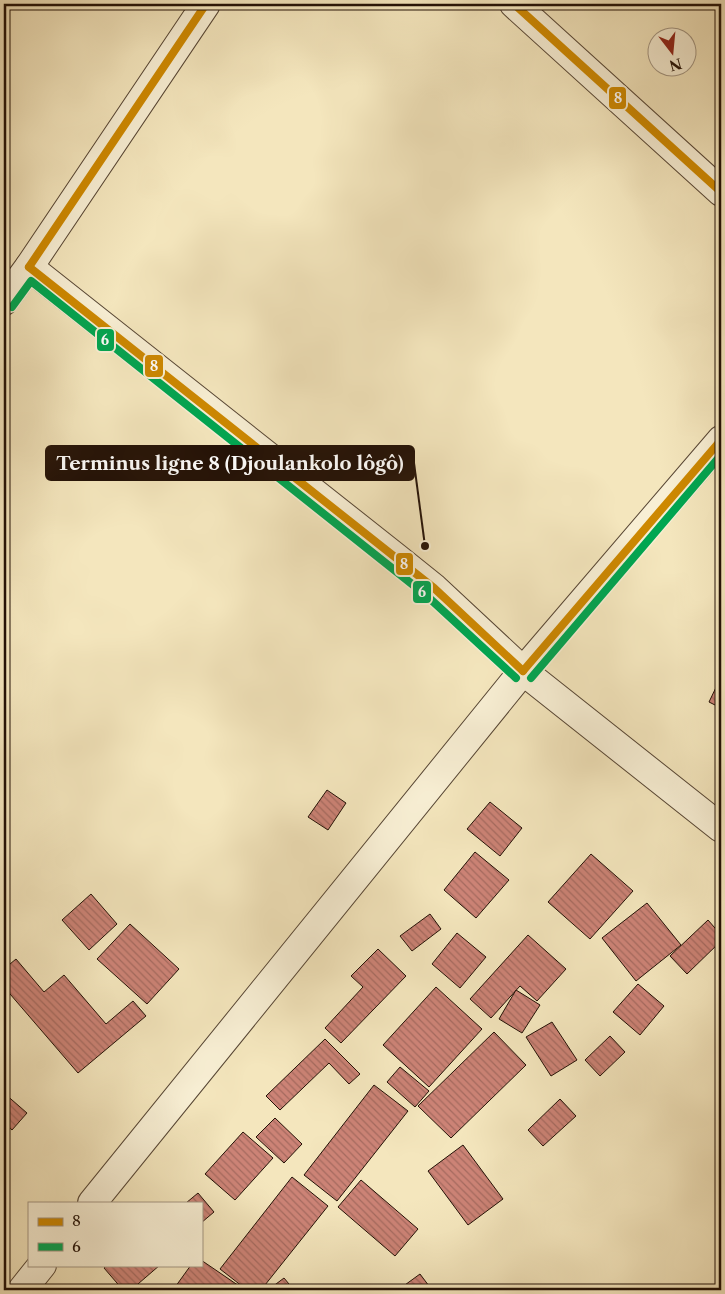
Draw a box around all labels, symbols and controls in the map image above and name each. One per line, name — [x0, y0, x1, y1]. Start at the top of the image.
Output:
north arrow — [648, 28, 698, 78]
text: N — [667, 54, 684, 75]
line badge: 8 — [608, 86, 627, 110]
text: 8 — [614, 89, 622, 107]
line badge: 6 — [96, 328, 115, 352]
text: 6 — [101, 331, 109, 349]
line badge: 8 — [144, 354, 164, 378]
text: 8 — [150, 357, 158, 375]
callout: Terminus ligne 8 (Djoulankolo lôgô) — [46, 446, 414, 480]
text: Terminus ligne 8 (Djoulankolo lôgô) — [56, 452, 404, 475]
line badge: 8 — [395, 552, 414, 576]
text: 8 — [400, 555, 408, 573]
line badge: 6 — [412, 580, 432, 604]
text: 6 — [418, 583, 426, 601]
legend — [28, 1202, 202, 1266]
text: 8 — [72, 1211, 81, 1230]
text: 6 — [72, 1237, 81, 1256]

